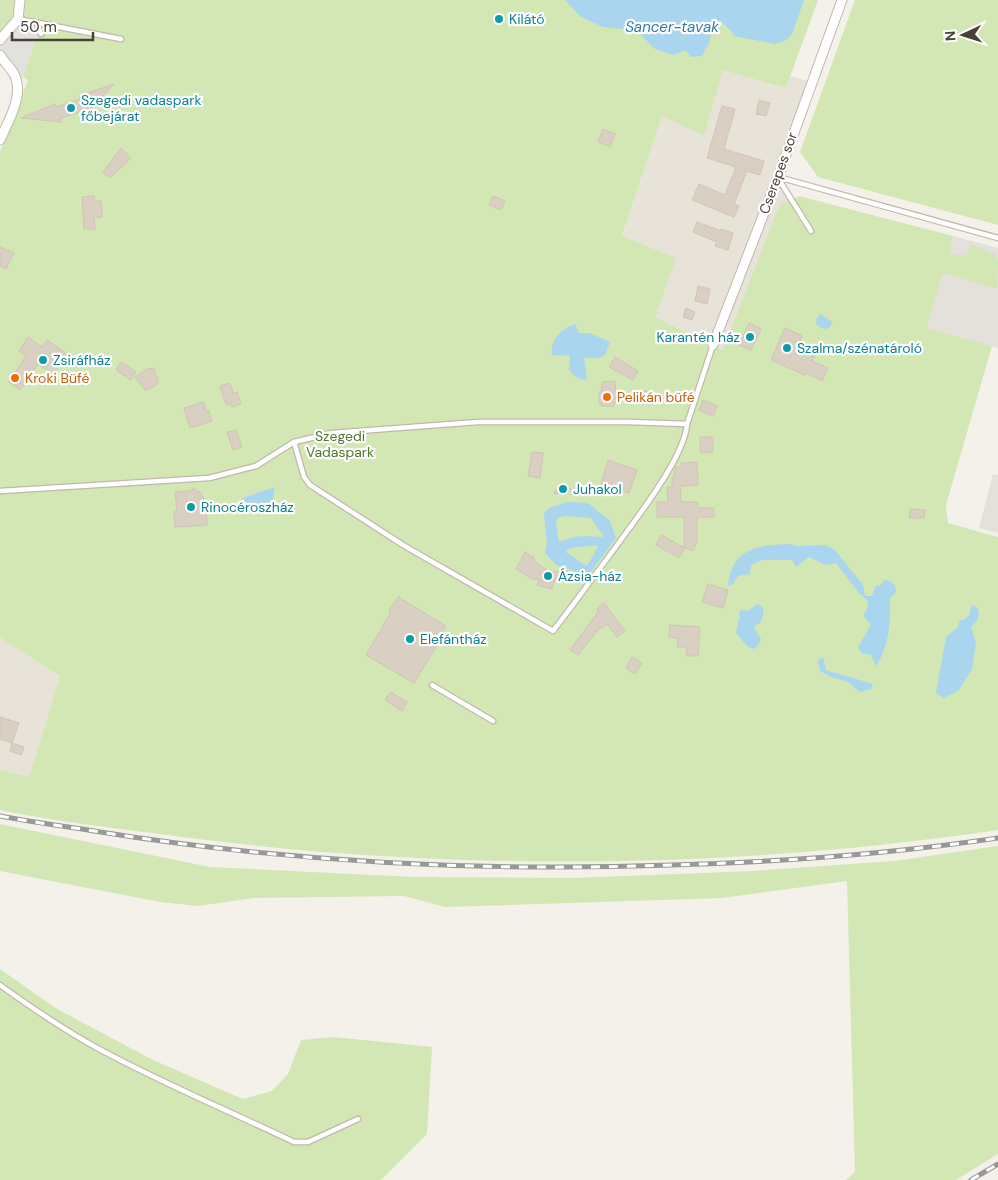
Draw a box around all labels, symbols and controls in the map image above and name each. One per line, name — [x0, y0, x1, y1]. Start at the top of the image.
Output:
scale bar — [12, 10, 94, 42]
place label: Kilátó — [509, 10, 545, 28]
north arrow — [938, 10, 988, 60]
marker: Kilátó — [493, 13, 505, 25]
text: 50 m — [20, 17, 57, 37]
water label: Sancer-tavak — [625, 17, 719, 37]
text: N — [941, 30, 959, 42]
place label: Szegedi vadaspark főbejárat — [81, 91, 201, 125]
marker: Szegedi vadaspark főbejárat — [65, 102, 77, 114]
street label: Cserepes sor — [755, 130, 801, 216]
place label: Karantén ház — [657, 328, 740, 346]
marker: Karantén ház — [744, 331, 756, 343]
place label: Szalma/szénatároló — [797, 339, 922, 357]
marker: Szalma/szénatároló — [781, 342, 793, 354]
place label: Zsiráfház — [53, 351, 111, 369]
marker: Zsiráfház — [37, 354, 49, 366]
place label: Kroki Büfé — [25, 369, 89, 387]
marker: Kroki Büfé — [9, 372, 21, 384]
place label: Pelikán büfé — [617, 388, 695, 406]
marker: Pelikán büfé — [601, 391, 613, 403]
park label: Szegedi Vadaspark — [306, 427, 374, 461]
place label: Juhakol — [573, 480, 622, 498]
marker: Juhakol — [557, 483, 569, 495]
place label: Rinocéroszház — [201, 498, 294, 516]
marker: Rinocéroszház — [185, 501, 197, 513]
place label: Ázsia-ház — [558, 567, 621, 585]
marker: Ázsia-ház — [542, 570, 554, 582]
place label: Elefántház — [420, 630, 487, 648]
marker: Elefántház — [404, 633, 416, 645]

